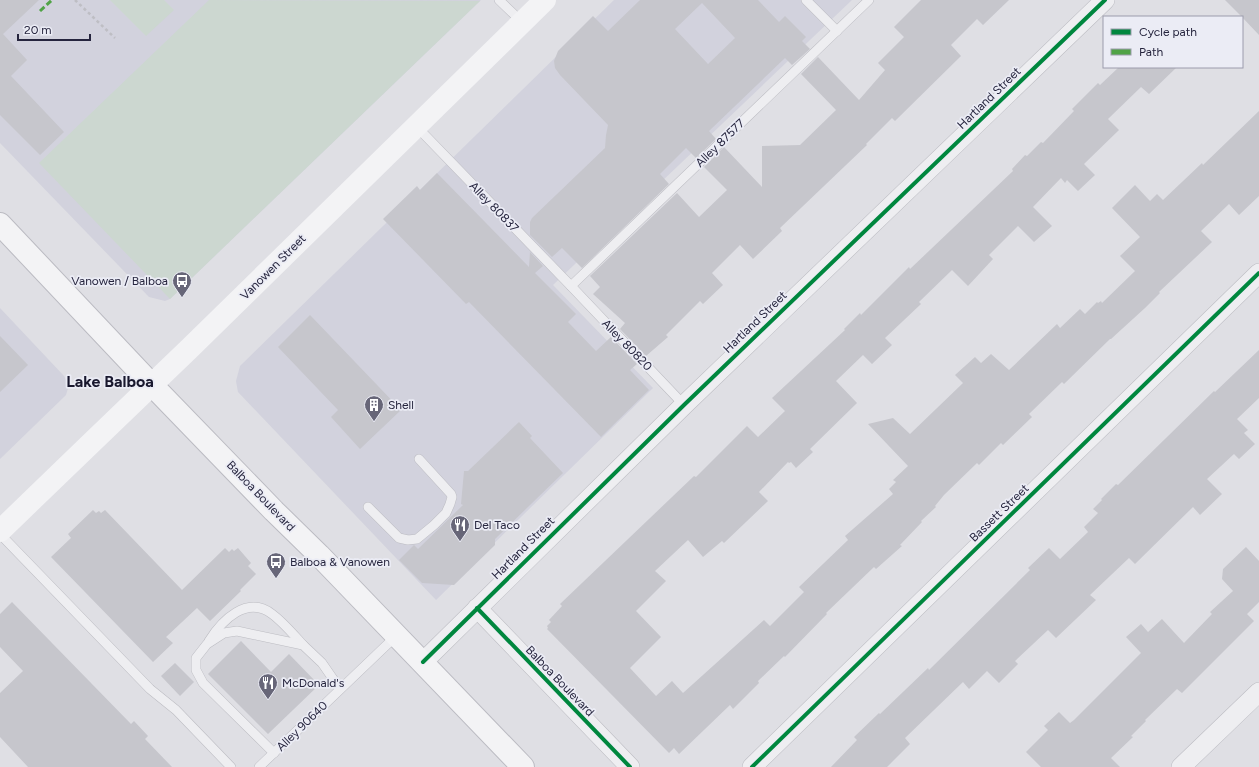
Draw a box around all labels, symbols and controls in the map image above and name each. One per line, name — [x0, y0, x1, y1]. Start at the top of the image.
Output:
scale bar — [18, 16, 90, 42]
legend — [1103, 16, 1243, 68]
text: 20 m — [24, 23, 52, 37]
text: Cycle path — [1139, 25, 1197, 39]
text: Path — [1139, 45, 1163, 59]
street label: Hartland Street — [954, 64, 1024, 132]
street label: Alley 87577 — [693, 116, 748, 170]
street label: Alley 80837 — [467, 179, 522, 235]
street label: Vanowen Street — [237, 231, 309, 303]
bus stop icon: Vanowen / Balboa — [171, 270, 193, 298]
place label: Vanowen / Balboa — [71, 274, 168, 288]
street label: Hartland Street — [720, 288, 790, 356]
street label: Alley 80820 — [599, 316, 655, 374]
district label: Lake Balboa — [66, 372, 154, 391]
building icon: Shell — [363, 394, 385, 422]
place label: Shell — [388, 398, 414, 412]
street label: Balboa Boulevard — [224, 458, 298, 534]
street label: Bassett Street — [967, 481, 1032, 545]
street label: Hartland Street — [489, 513, 558, 582]
restaurant icon: Del Taco — [449, 514, 471, 542]
place label: Del Taco — [474, 518, 520, 532]
bus stop icon: Balboa & Vanowen — [265, 551, 287, 579]
place label: Balboa & Vanowen — [290, 555, 390, 569]
street label: Balboa Boulevard — [523, 643, 597, 719]
restaurant icon: McDonald's — [257, 672, 279, 700]
place label: McDonald's — [282, 676, 345, 690]
street label: Alley 90640 — [274, 698, 331, 754]

